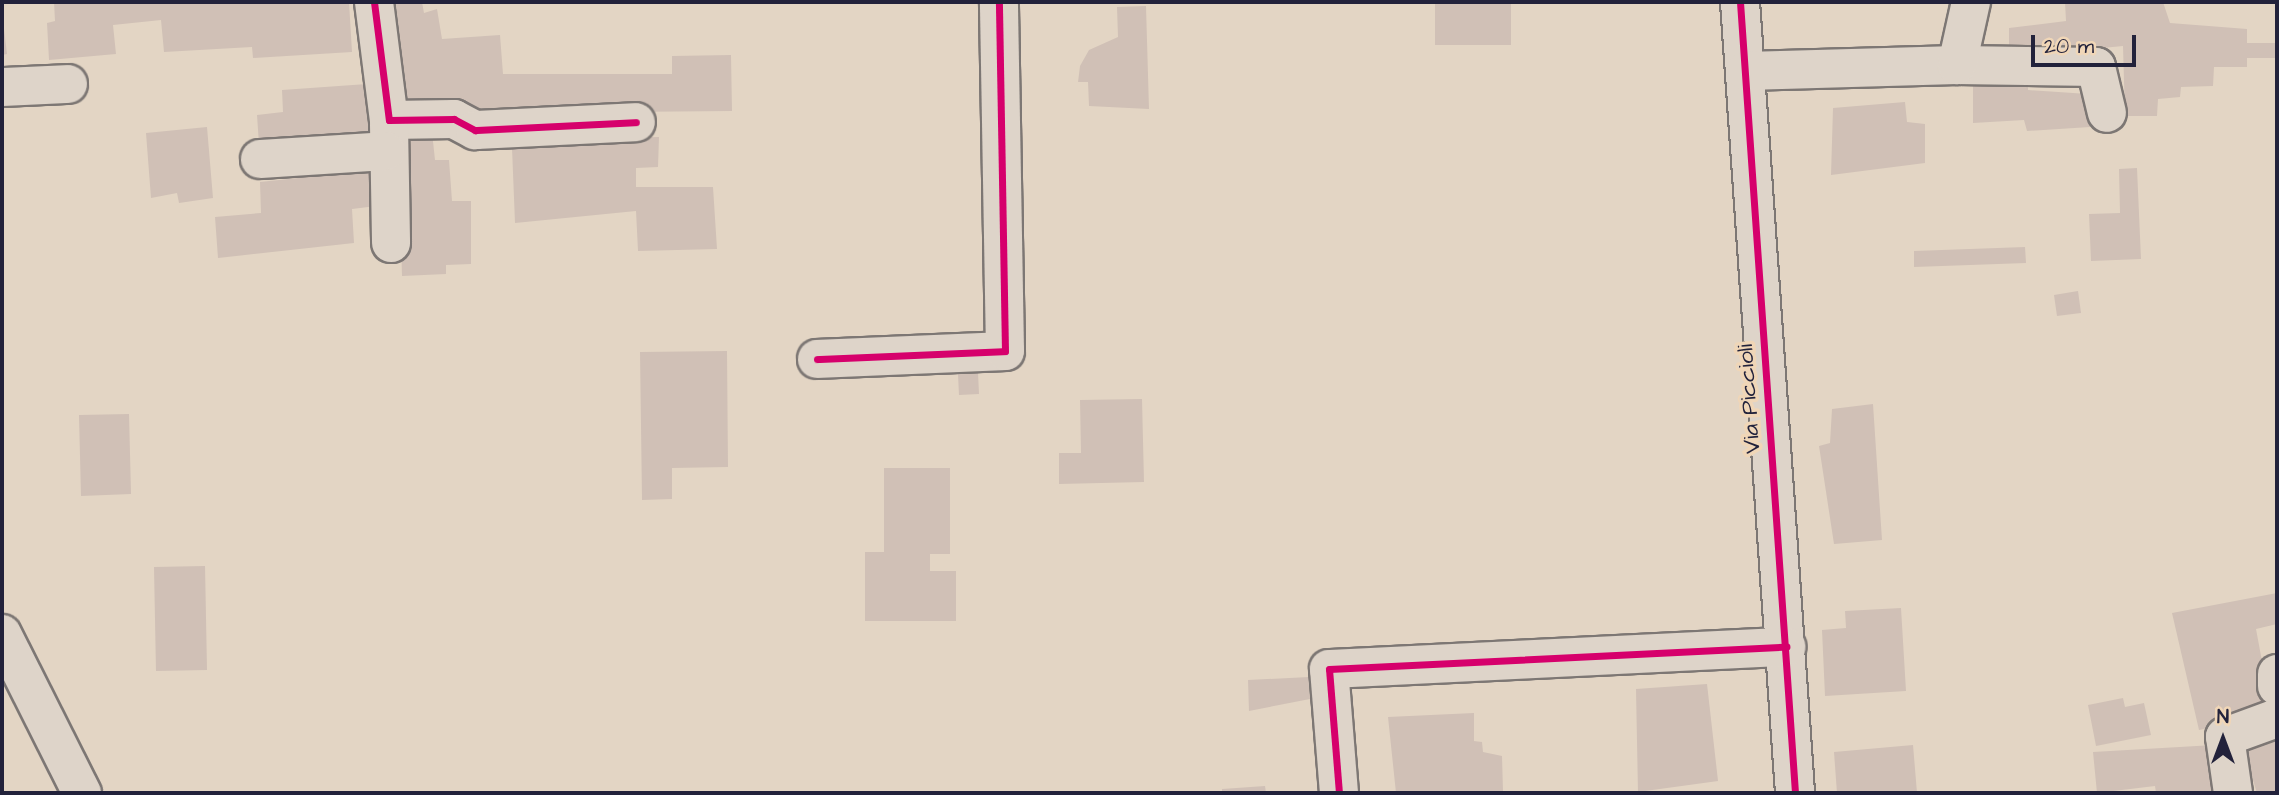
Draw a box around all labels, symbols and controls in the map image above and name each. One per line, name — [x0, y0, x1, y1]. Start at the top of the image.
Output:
scale bar — [2034, 21, 2139, 65]
text: 20 m — [2044, 32, 2094, 61]
street label: Via Piccioli — [1731, 343, 1767, 455]
north arrow — [2188, 704, 2258, 774]
text: N — [2217, 704, 2229, 731]

